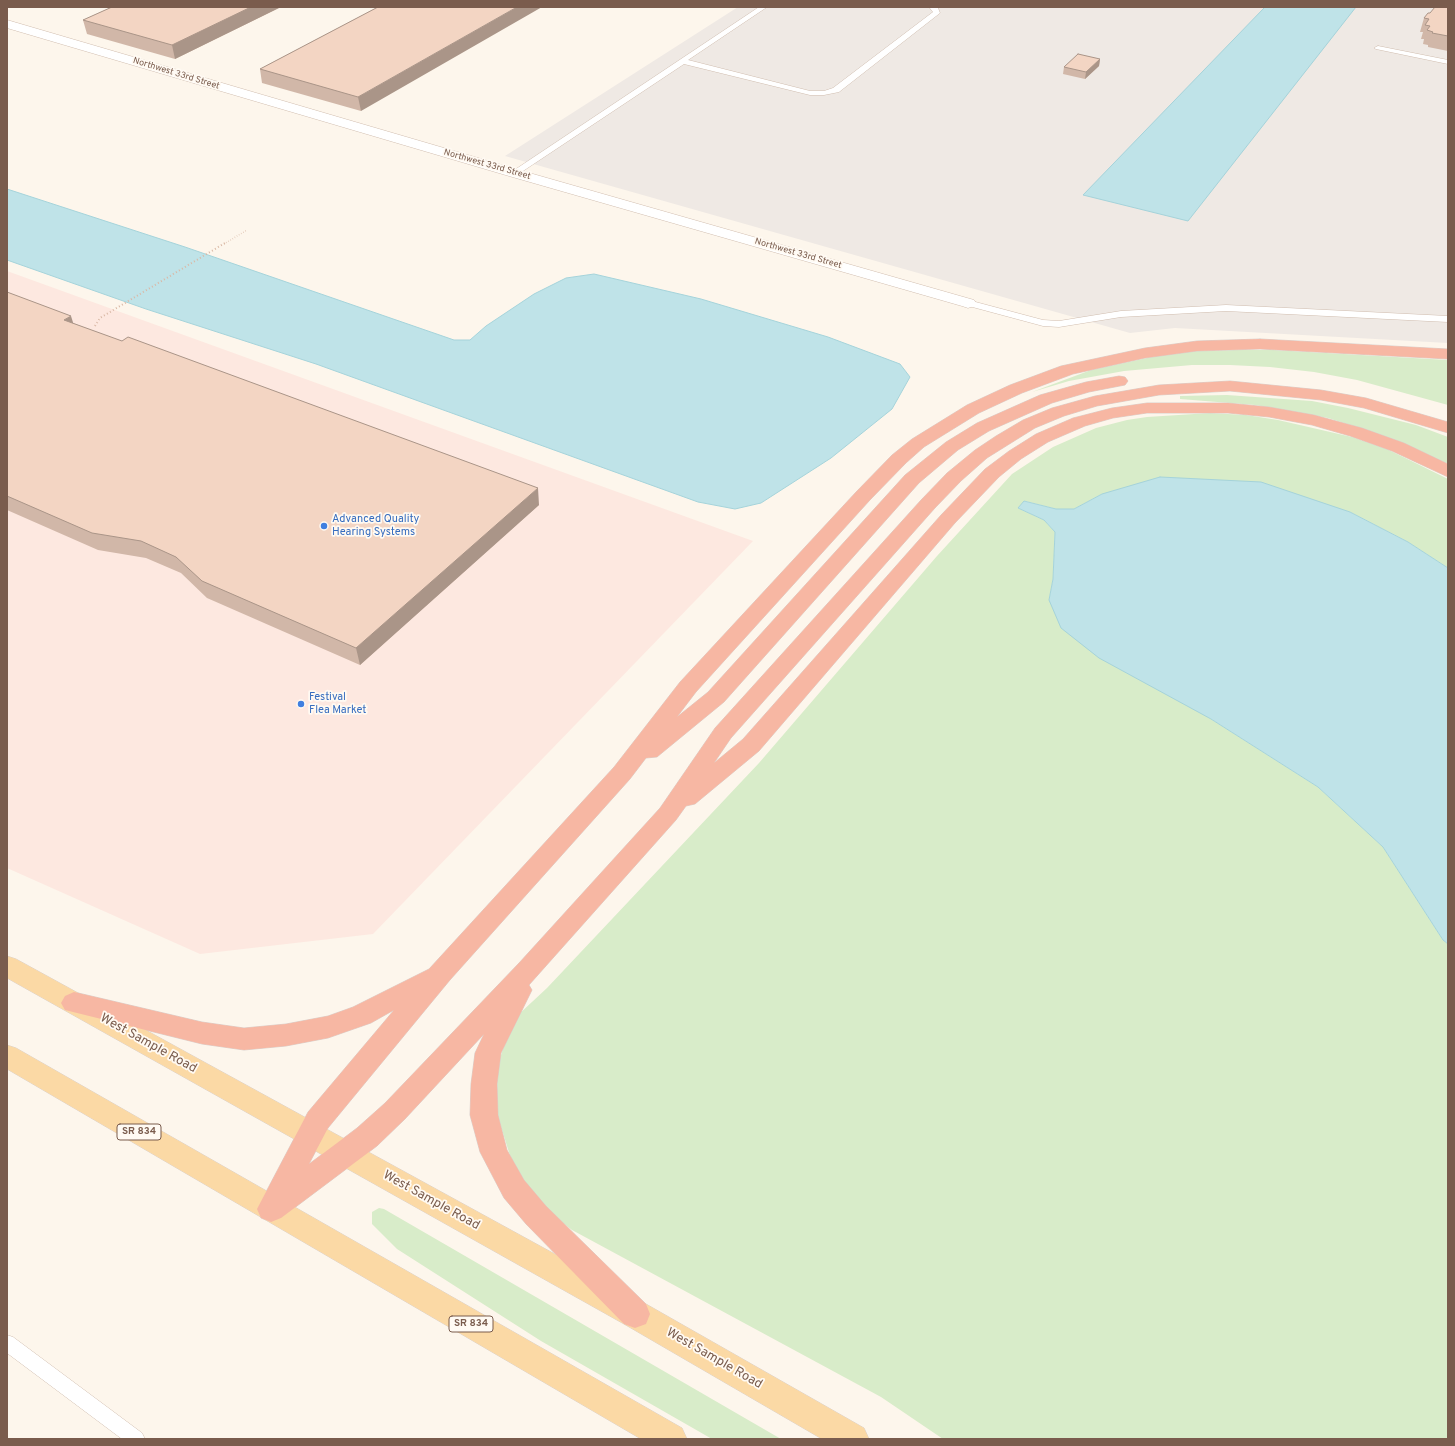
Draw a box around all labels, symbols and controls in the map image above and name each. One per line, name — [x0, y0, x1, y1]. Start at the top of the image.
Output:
street label: Northwest 33rd Street — [131, 56, 221, 92]
street label: Northwest 33rd Street — [442, 147, 532, 183]
street label: Northwest 33rd Street — [753, 236, 843, 272]
place label: Advanced Quality Hearing Systems — [332, 513, 419, 539]
marker: Advanced Quality Hearing Systems — [319, 521, 329, 531]
place label: Festival Flea Market — [309, 691, 366, 717]
marker: Festival Flea Market — [296, 699, 306, 709]
street label: West Sample Road — [97, 1011, 199, 1077]
road number: SR 834 — [117, 1124, 161, 1140]
street label: West Sample Road — [380, 1168, 482, 1234]
road number: SR 834 — [449, 1316, 493, 1332]
street label: West Sample Road — [663, 1325, 765, 1393]

